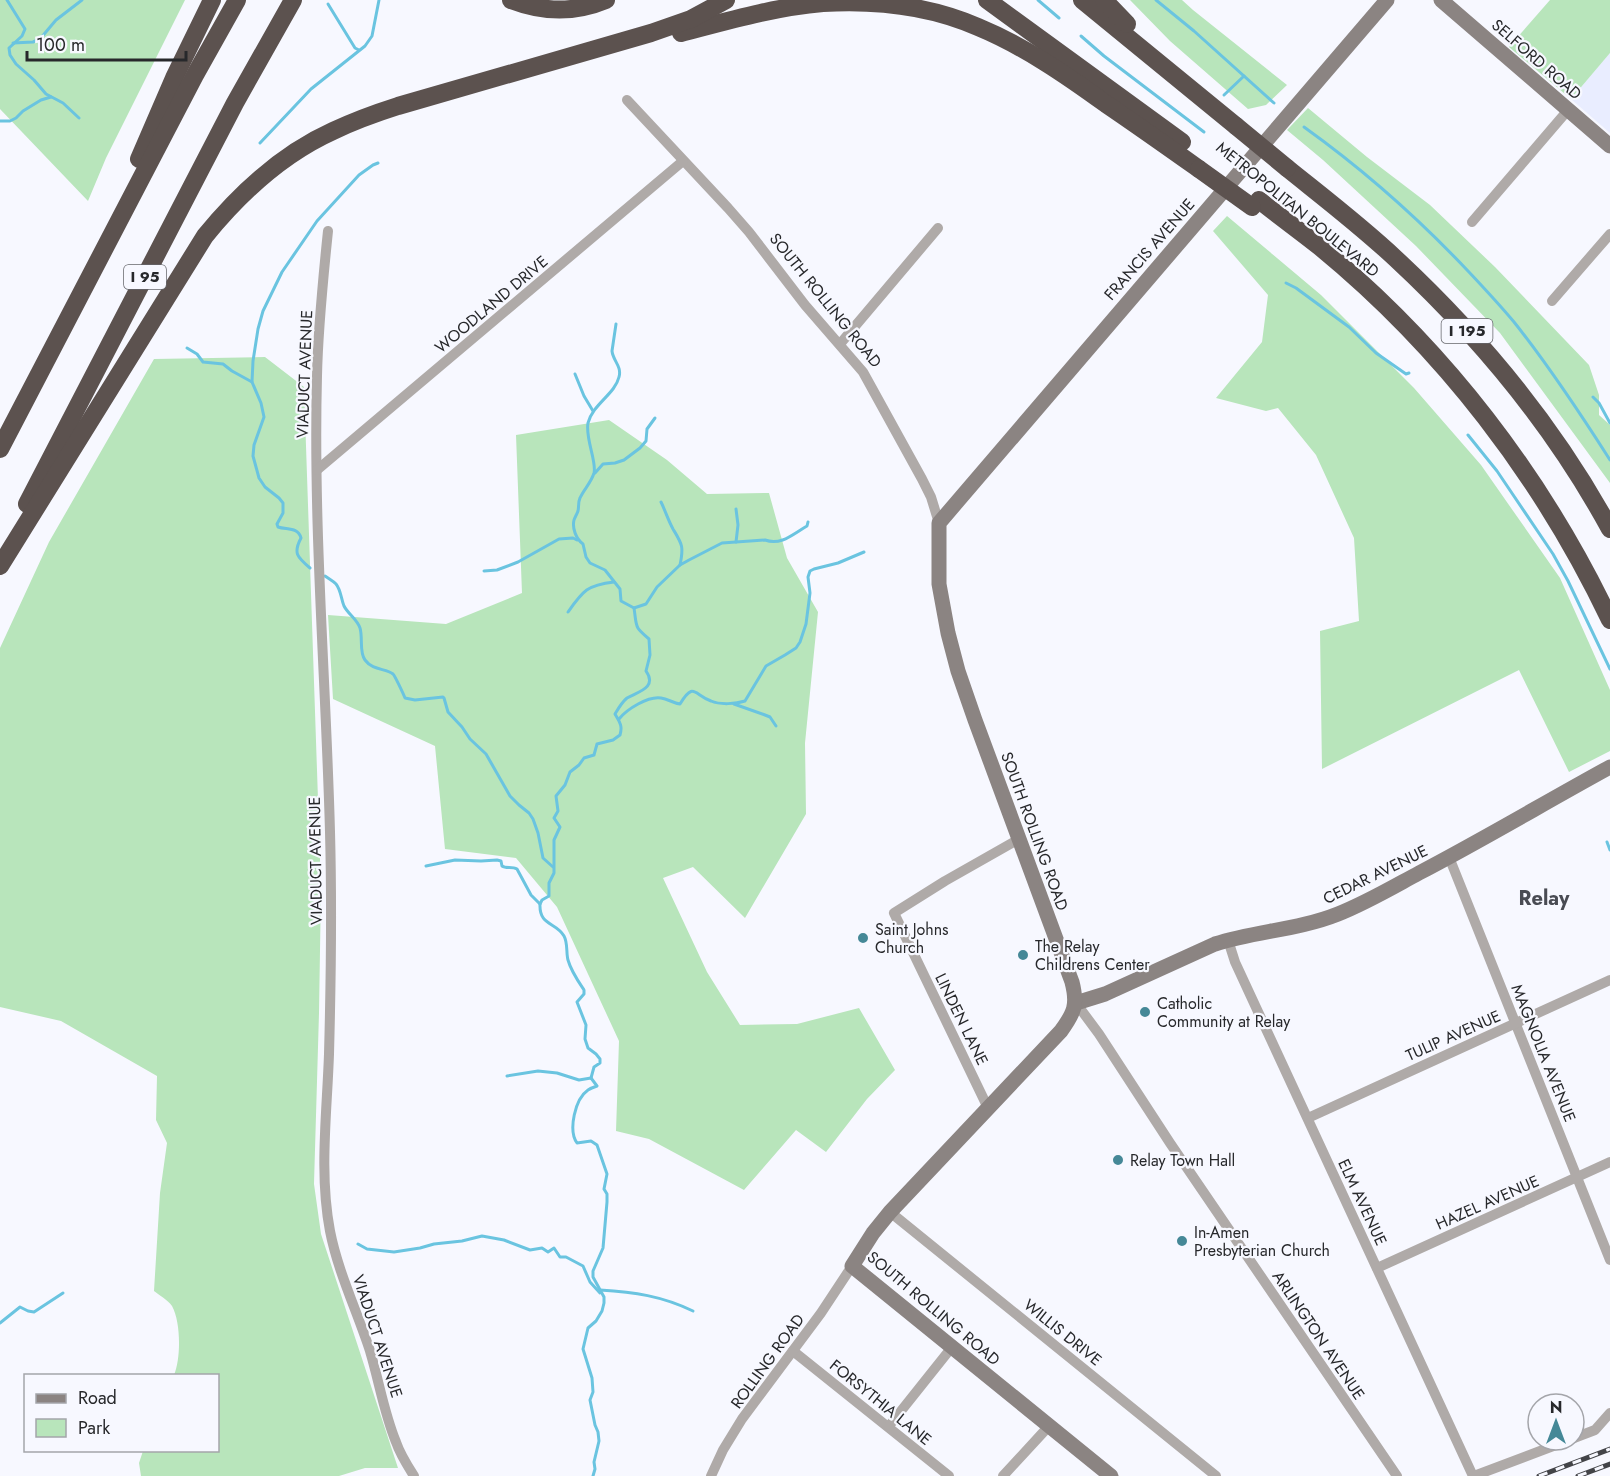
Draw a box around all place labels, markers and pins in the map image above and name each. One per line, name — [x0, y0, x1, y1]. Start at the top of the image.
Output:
place label: Saint Johns Church — [875, 918, 949, 959]
marker: Saint Johns Church — [856, 931, 870, 945]
place label: The Relay Childrens Center — [1035, 935, 1150, 976]
marker: The Relay Childrens Center — [1016, 948, 1030, 962]
place label: Catholic Community at Relay — [1157, 992, 1291, 1033]
marker: Catholic Community at Relay — [1138, 1005, 1152, 1019]
place label: Relay Town Hall — [1130, 1149, 1235, 1172]
marker: Relay Town Hall — [1111, 1153, 1125, 1167]
place label: In-Amen Presbyterian Church — [1194, 1221, 1330, 1262]
marker: In-Amen Presbyterian Church — [1175, 1234, 1189, 1248]

